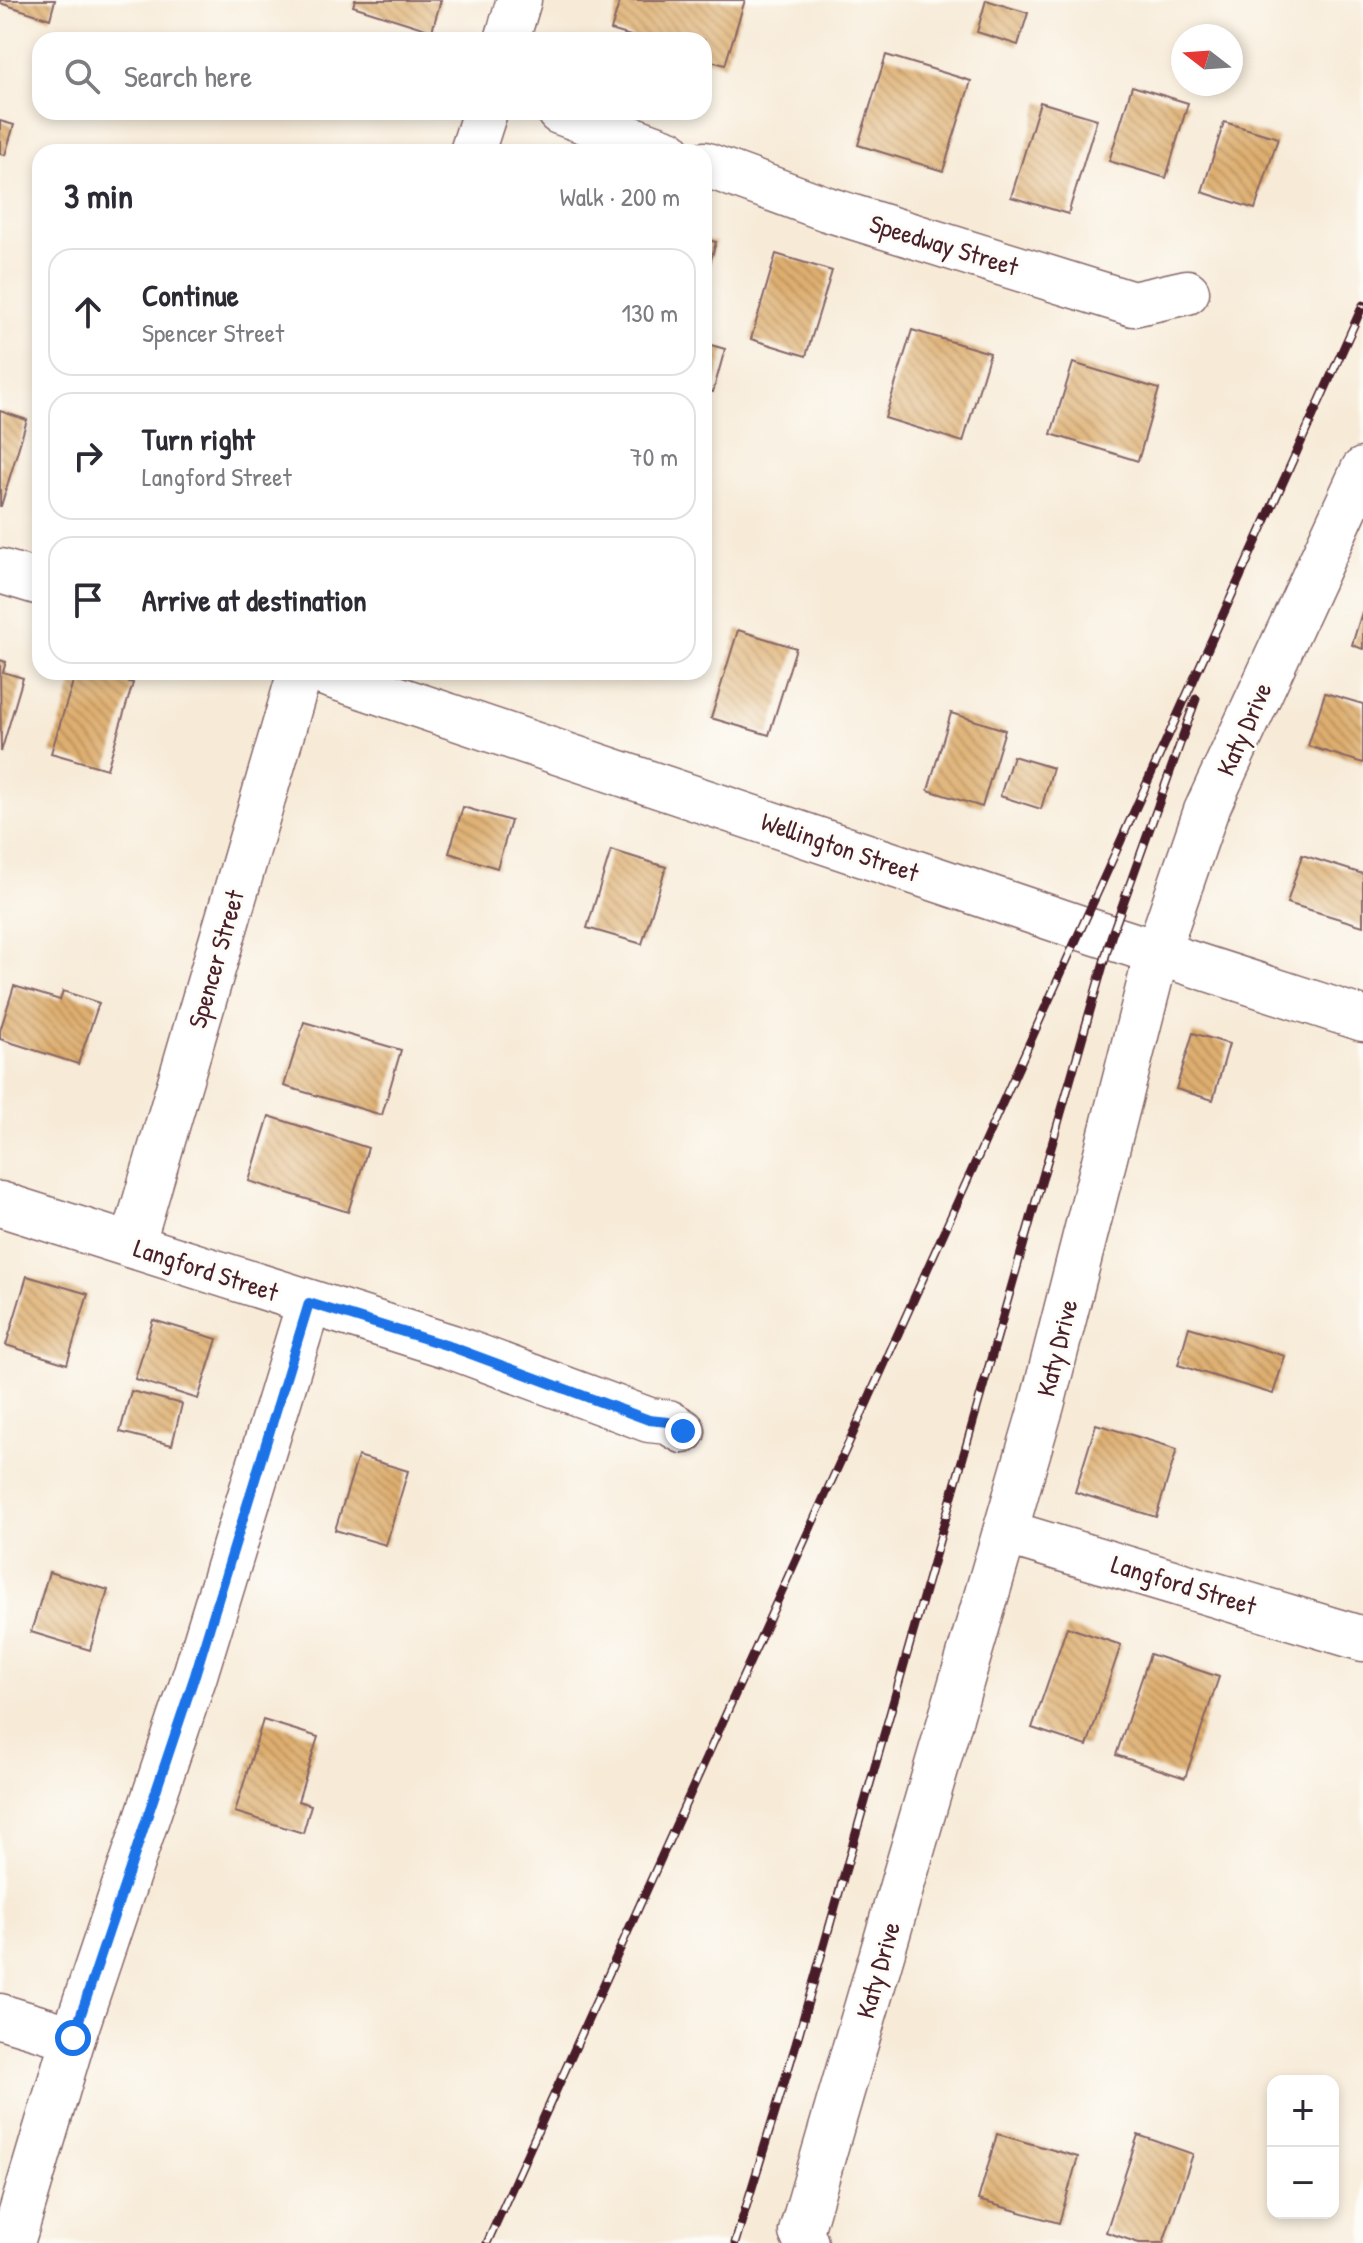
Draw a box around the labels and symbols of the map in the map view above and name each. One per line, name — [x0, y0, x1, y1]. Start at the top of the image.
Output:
north arrow — [1171, 24, 1243, 96]
street label: Speedway Street — [866, 205, 1024, 284]
street label: Katy Drive — [1207, 677, 1280, 781]
street label: Wellington Street — [757, 803, 925, 890]
street label: Spencer Street — [179, 885, 252, 1032]
street label: Langford Street — [130, 1230, 284, 1310]
street label: Katy Drive — [1028, 1296, 1085, 1400]
route end — [665, 1413, 701, 1449]
street label: Langford Street — [1107, 1546, 1262, 1623]
street label: Katy Drive — [847, 1918, 908, 2022]
route start — [55, 2020, 91, 2056]

